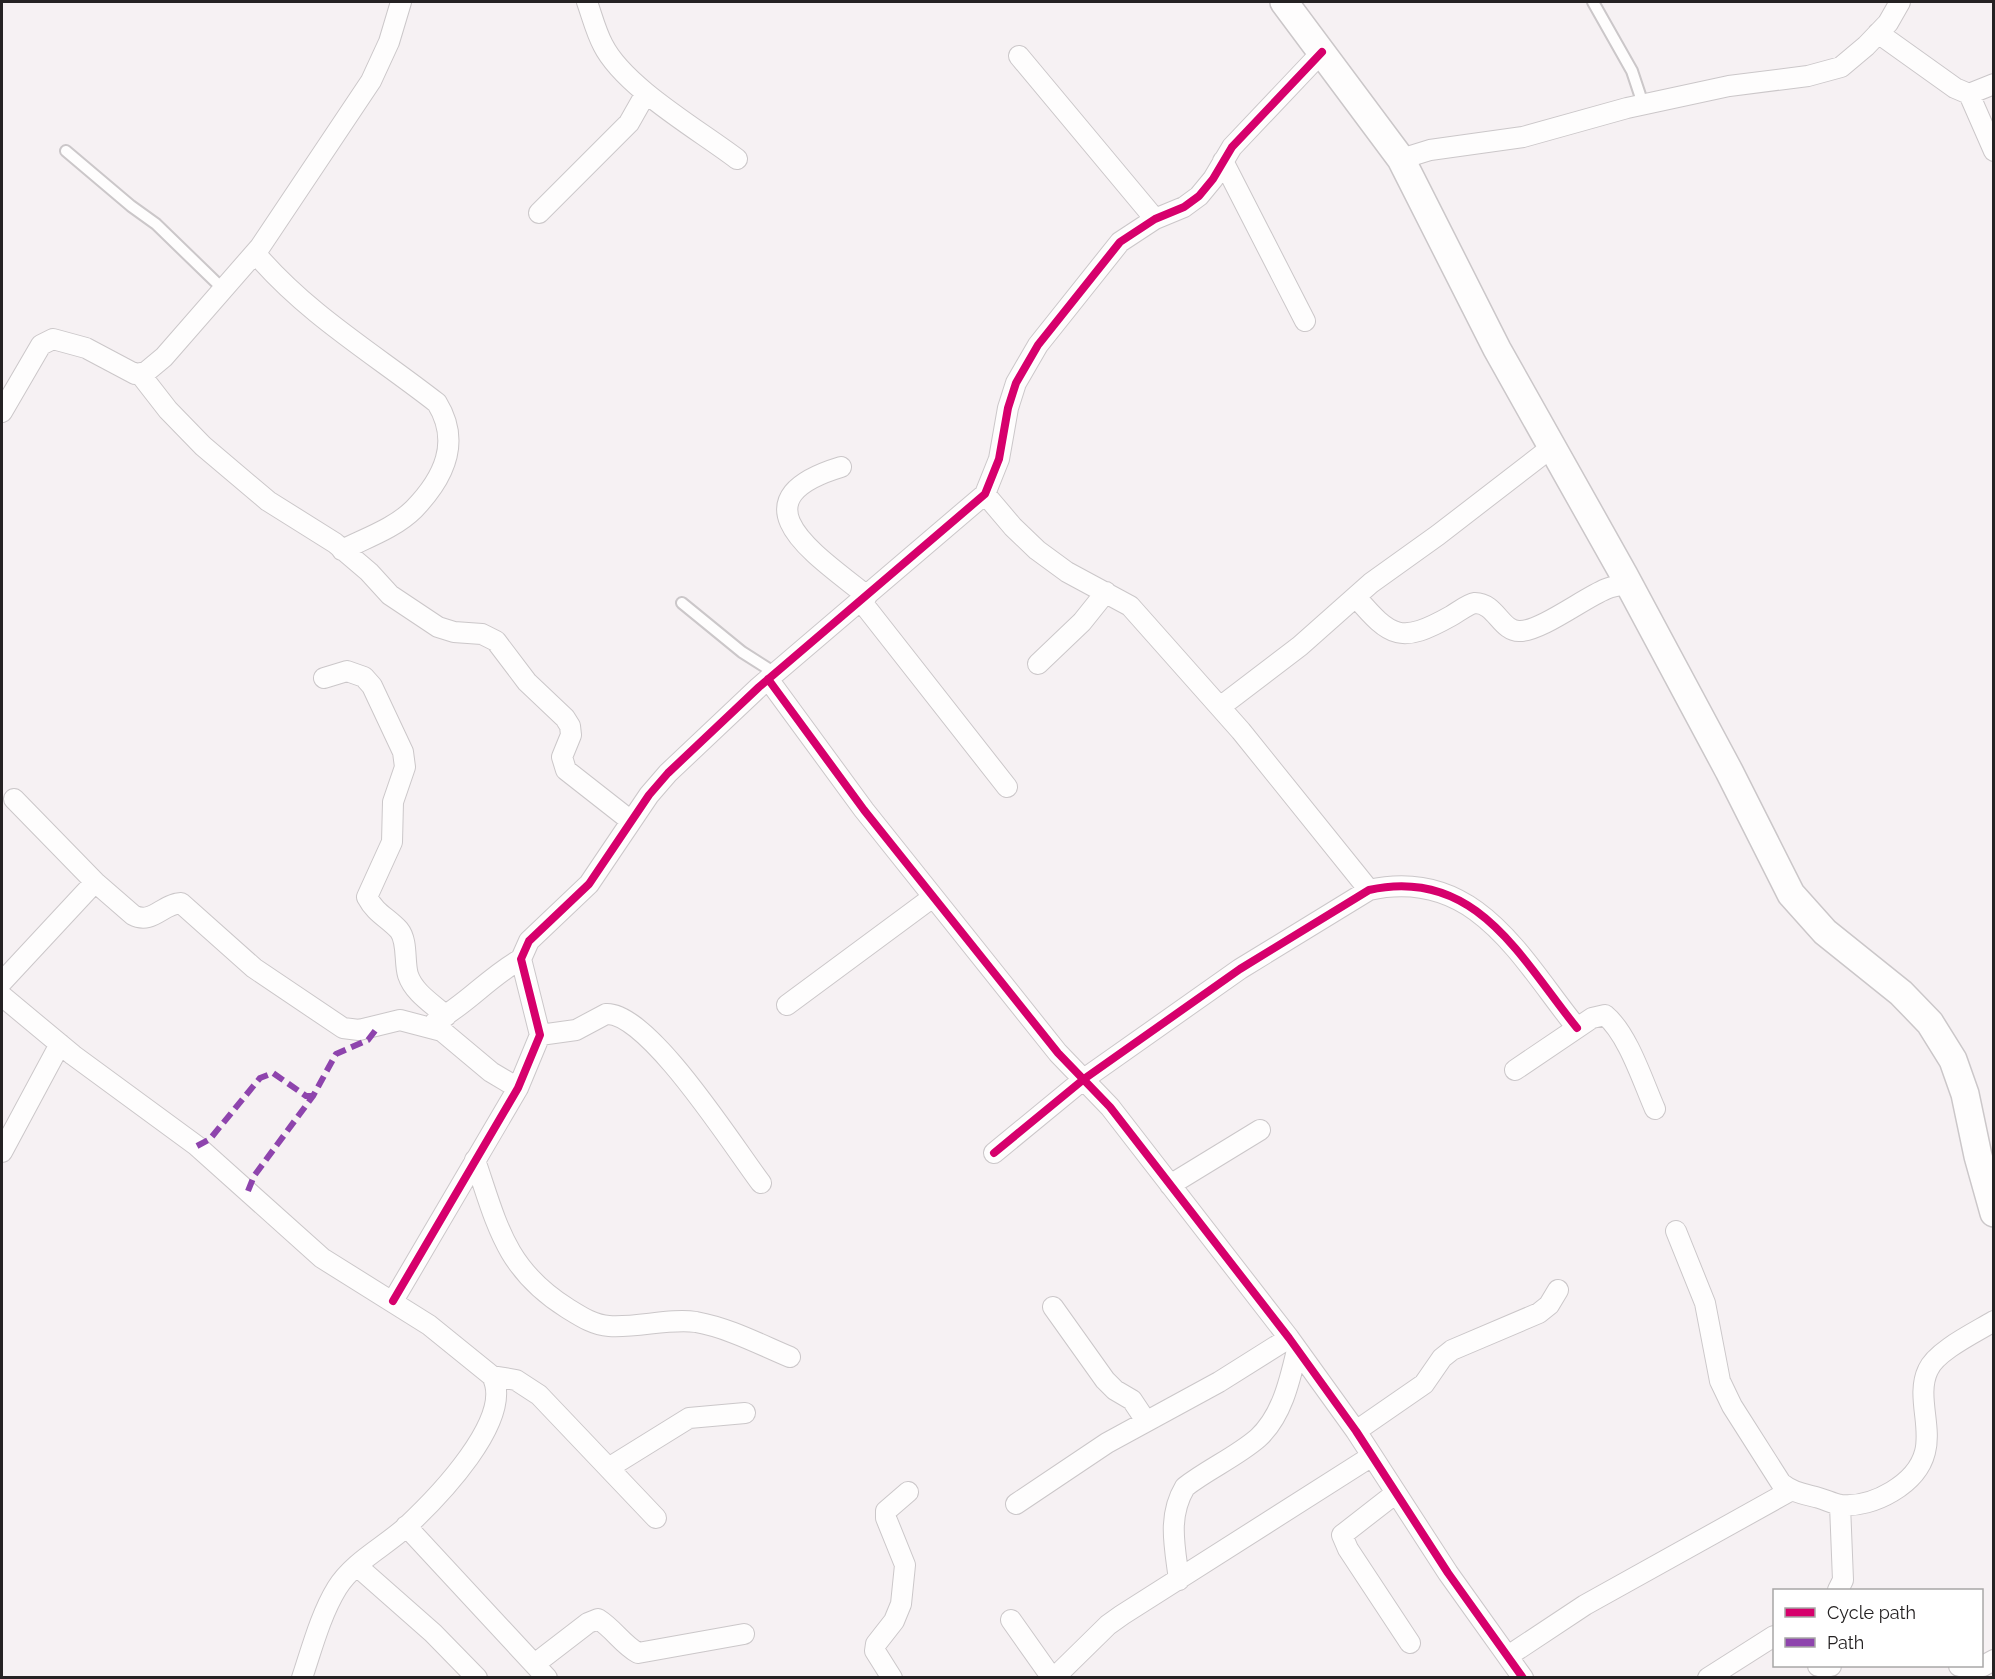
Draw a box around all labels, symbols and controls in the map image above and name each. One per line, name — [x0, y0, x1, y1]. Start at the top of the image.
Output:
legend — [1773, 1589, 1983, 1667]
text: Cycle path — [1827, 1602, 1916, 1623]
text: Path — [1827, 1632, 1864, 1653]

